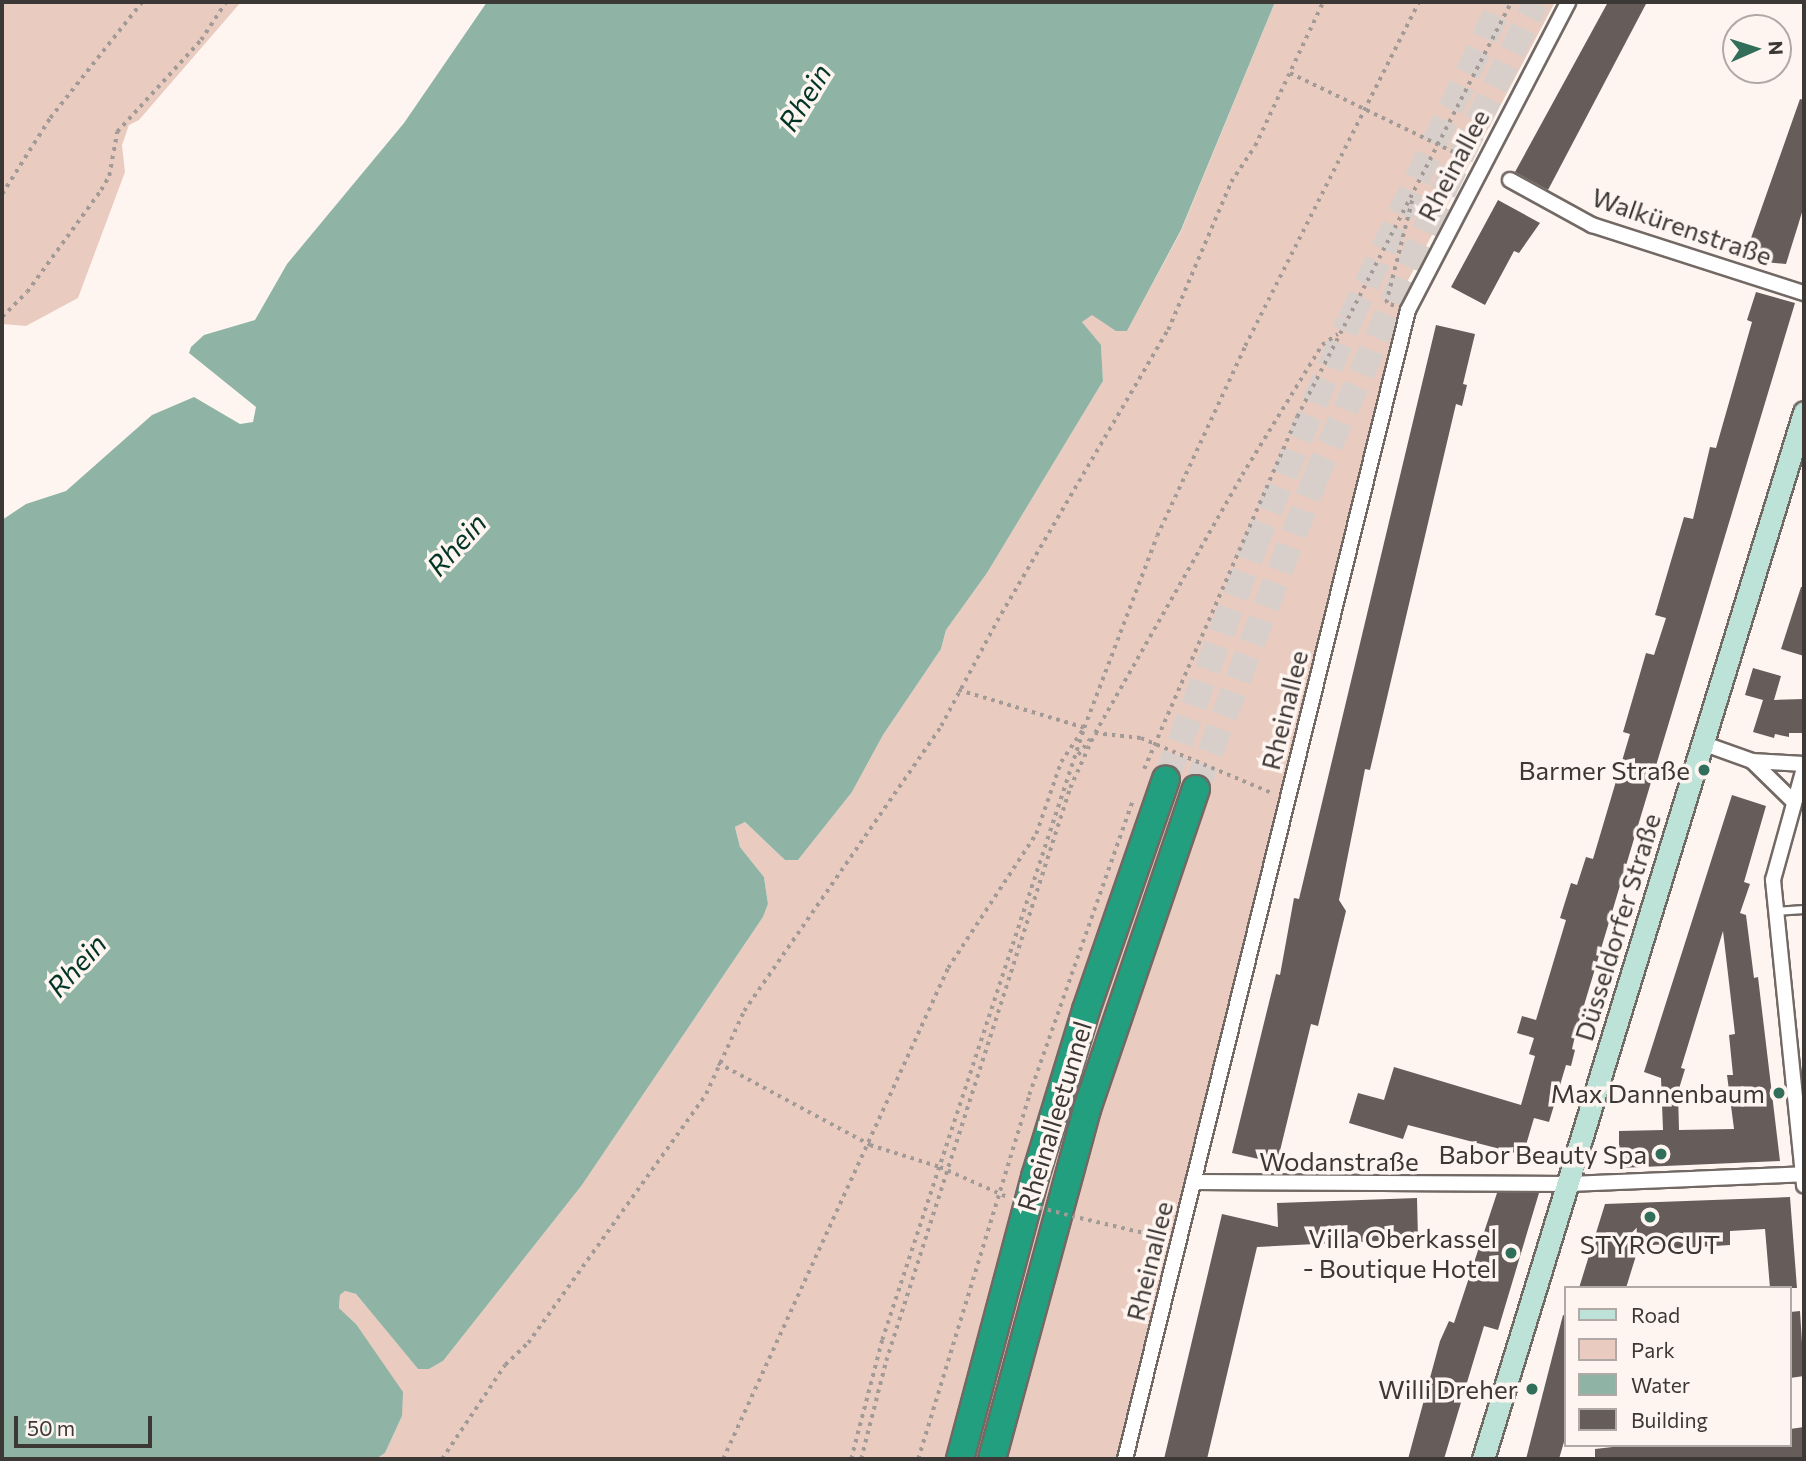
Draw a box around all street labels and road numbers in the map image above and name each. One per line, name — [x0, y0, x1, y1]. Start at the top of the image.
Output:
street label: Rheinallee — [1411, 104, 1495, 226]
street label: Walkürenstraße — [1588, 181, 1776, 271]
street label: Rheinallee — [1254, 647, 1314, 773]
street label: Düsseldorfer Straße — [1568, 810, 1666, 1044]
street label: Rheinalleetunnel — [1010, 1017, 1098, 1215]
street label: Wodanstraße — [1259, 1145, 1419, 1177]
street label: Rheinallee — [1119, 1198, 1179, 1324]

